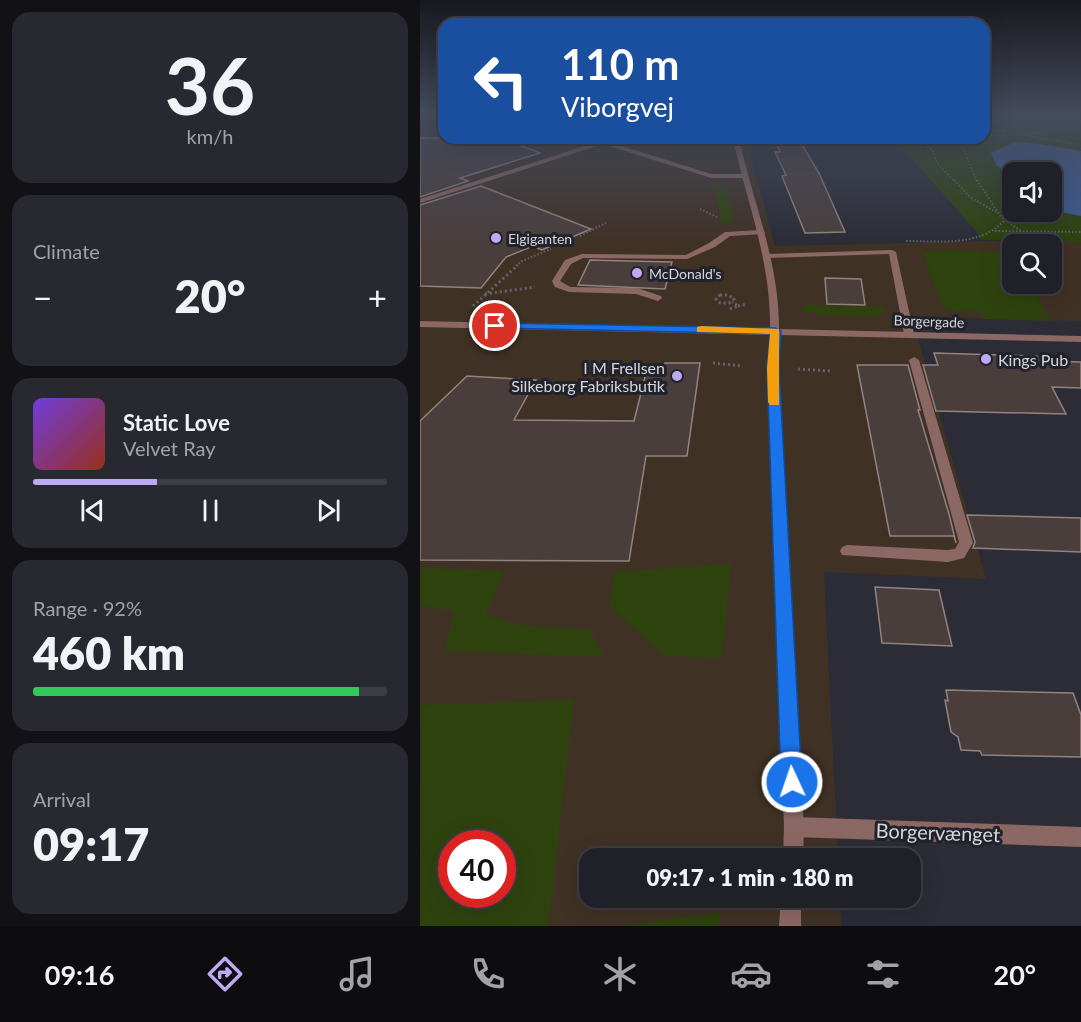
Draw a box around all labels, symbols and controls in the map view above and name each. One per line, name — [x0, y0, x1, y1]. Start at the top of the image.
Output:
text: 36 — [165, 38, 255, 132]
text: 110 m — [561, 39, 679, 89]
icon: left — [462, 42, 540, 120]
text: Viborgvej — [561, 90, 674, 123]
text: km/h — [187, 124, 233, 148]
map controls — [1002, 162, 1062, 294]
button: sound — [1002, 162, 1062, 222]
place label: Elgiganten — [508, 230, 572, 247]
marker: Elgiganten — [489, 231, 503, 245]
button: search — [1002, 234, 1062, 294]
text: Climate — [33, 239, 100, 263]
place label: McDonald's — [649, 265, 722, 282]
marker: McDonald's — [630, 266, 644, 280]
text: 20° — [175, 269, 245, 323]
text: − — [33, 277, 52, 317]
text: + — [368, 277, 387, 317]
pin — [469, 300, 520, 351]
icon: arrive — [478, 309, 511, 342]
street label: Borgergade — [893, 311, 965, 331]
place label: Kings Pub — [998, 350, 1068, 369]
marker: Kings Pub — [979, 352, 993, 366]
place label: I M Frellsen Silkeborg Fabriksbutik — [511, 358, 666, 395]
marker: I M Frellsen Silkeborg Fabriksbutik — [670, 369, 684, 383]
text: Static Love — [123, 409, 230, 436]
text: Velvet Ray — [123, 436, 216, 460]
icon: previous — [76, 494, 109, 527]
icon: pause — [194, 494, 227, 527]
icon: next — [312, 494, 345, 527]
text: Range · 92% — [33, 596, 142, 620]
text: 460 km — [33, 626, 185, 680]
position arrow — [760, 750, 824, 814]
text: Arrival — [33, 787, 91, 811]
text: 09:17 — [33, 817, 149, 871]
street label: Borgervænget — [875, 818, 1001, 846]
speed limit sign: 40 — [438, 830, 516, 908]
text: 09:17 · 1 min · 180 m — [647, 864, 853, 891]
icon: directions — [204, 953, 246, 995]
icon: music — [336, 953, 378, 995]
icon: phone — [467, 953, 509, 995]
icon: climate — [599, 953, 641, 995]
icon: car — [730, 953, 772, 995]
icon: filters — [862, 953, 904, 995]
text: 09:16 — [45, 958, 114, 991]
text: 20° — [994, 958, 1036, 991]

